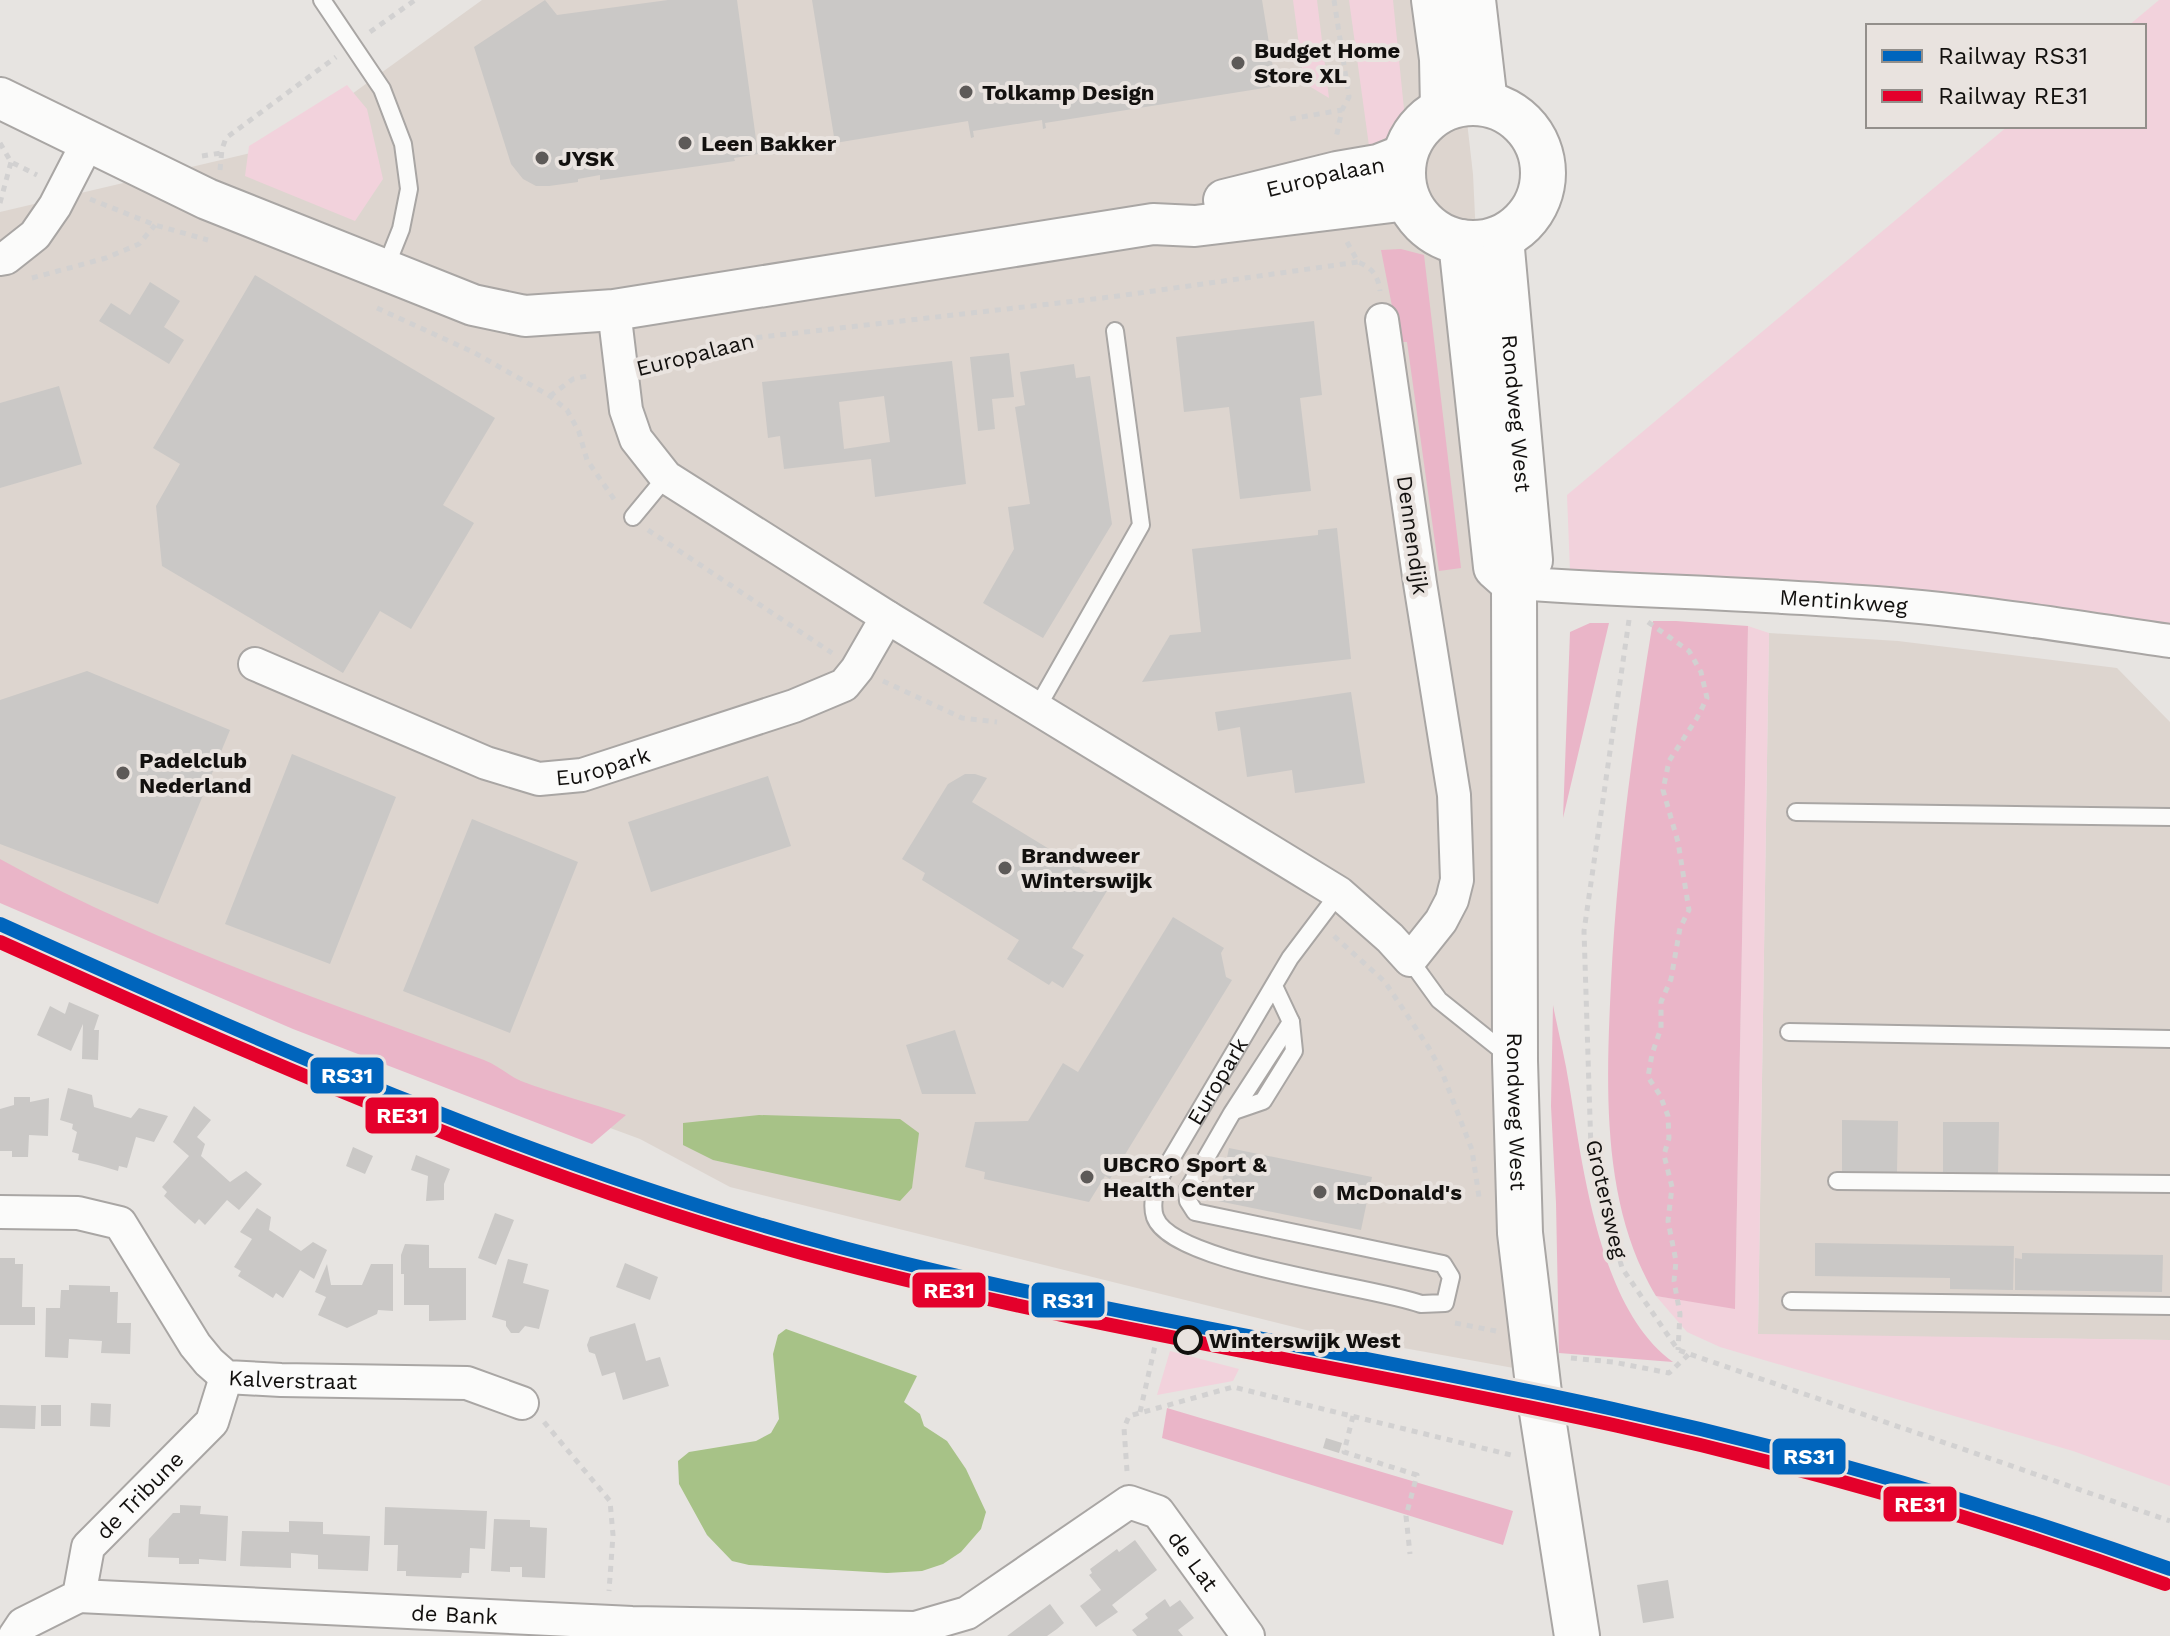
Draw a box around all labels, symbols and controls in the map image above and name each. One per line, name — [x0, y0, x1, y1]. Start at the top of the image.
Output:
legend — [1866, 24, 2146, 128]
place label: Budget Home Store XL — [1254, 38, 1400, 88]
text: Railway RS31 — [1938, 42, 2088, 70]
marker: Budget Home Store XL — [1229, 54, 1247, 72]
place label: Tolkamp Design — [982, 80, 1154, 105]
text: Railway RE31 — [1938, 82, 2088, 110]
marker: Tolkamp Design — [957, 83, 975, 101]
place label: Leen Bakker — [701, 131, 837, 156]
marker: Leen Bakker — [676, 134, 694, 152]
place label: JYSK — [558, 146, 615, 171]
marker: JYSK — [533, 149, 551, 167]
street label: Europalaan — [1264, 152, 1386, 202]
street label: Europalaan — [634, 328, 757, 381]
street label: Rondweg West — [1497, 333, 1536, 493]
street label: Dennendijk — [1392, 474, 1433, 596]
street label: Mentinkweg — [1779, 585, 1909, 619]
street label: Europark — [555, 742, 653, 790]
place label: Padelclub Nederland — [139, 748, 252, 798]
marker: Padelclub Nederland — [114, 764, 132, 782]
place label: Brandweer Winterswijk — [1021, 843, 1153, 893]
marker: Brandweer Winterswijk — [996, 859, 1014, 877]
street label: Europark — [1182, 1033, 1253, 1129]
street label: Rondweg West — [1502, 1033, 1531, 1191]
line badge: RS31 — [309, 1056, 385, 1095]
text: RS31 — [321, 1063, 373, 1088]
line badge: RE31 — [364, 1096, 440, 1135]
text: RE31 — [376, 1103, 428, 1128]
street label: Grotersweg — [1581, 1137, 1632, 1261]
place label: UBCRO Sport & Health Center — [1103, 1152, 1267, 1202]
marker: UBCRO Sport & Health Center — [1078, 1168, 1096, 1186]
place label: McDonald's — [1336, 1180, 1462, 1205]
marker: McDonald's — [1311, 1183, 1329, 1201]
line badge: RE31 — [911, 1271, 987, 1309]
text: RE31 — [923, 1278, 975, 1303]
line badge: RS31 — [1030, 1281, 1106, 1319]
text: RS31 — [1042, 1288, 1094, 1313]
marker: Winterswijk West — [1174, 1326, 1202, 1354]
place label: Winterswijk West — [1209, 1328, 1401, 1353]
street label: Kalverstraat — [228, 1365, 357, 1394]
line badge: RS31 — [1771, 1437, 1847, 1476]
text: RS31 — [1783, 1444, 1835, 1469]
street label: de Tribune — [91, 1446, 189, 1545]
line badge: RE31 — [1882, 1485, 1958, 1523]
text: RE31 — [1894, 1492, 1946, 1517]
street label: de Lat — [1163, 1526, 1223, 1596]
street label: de Bank — [410, 1600, 499, 1629]

